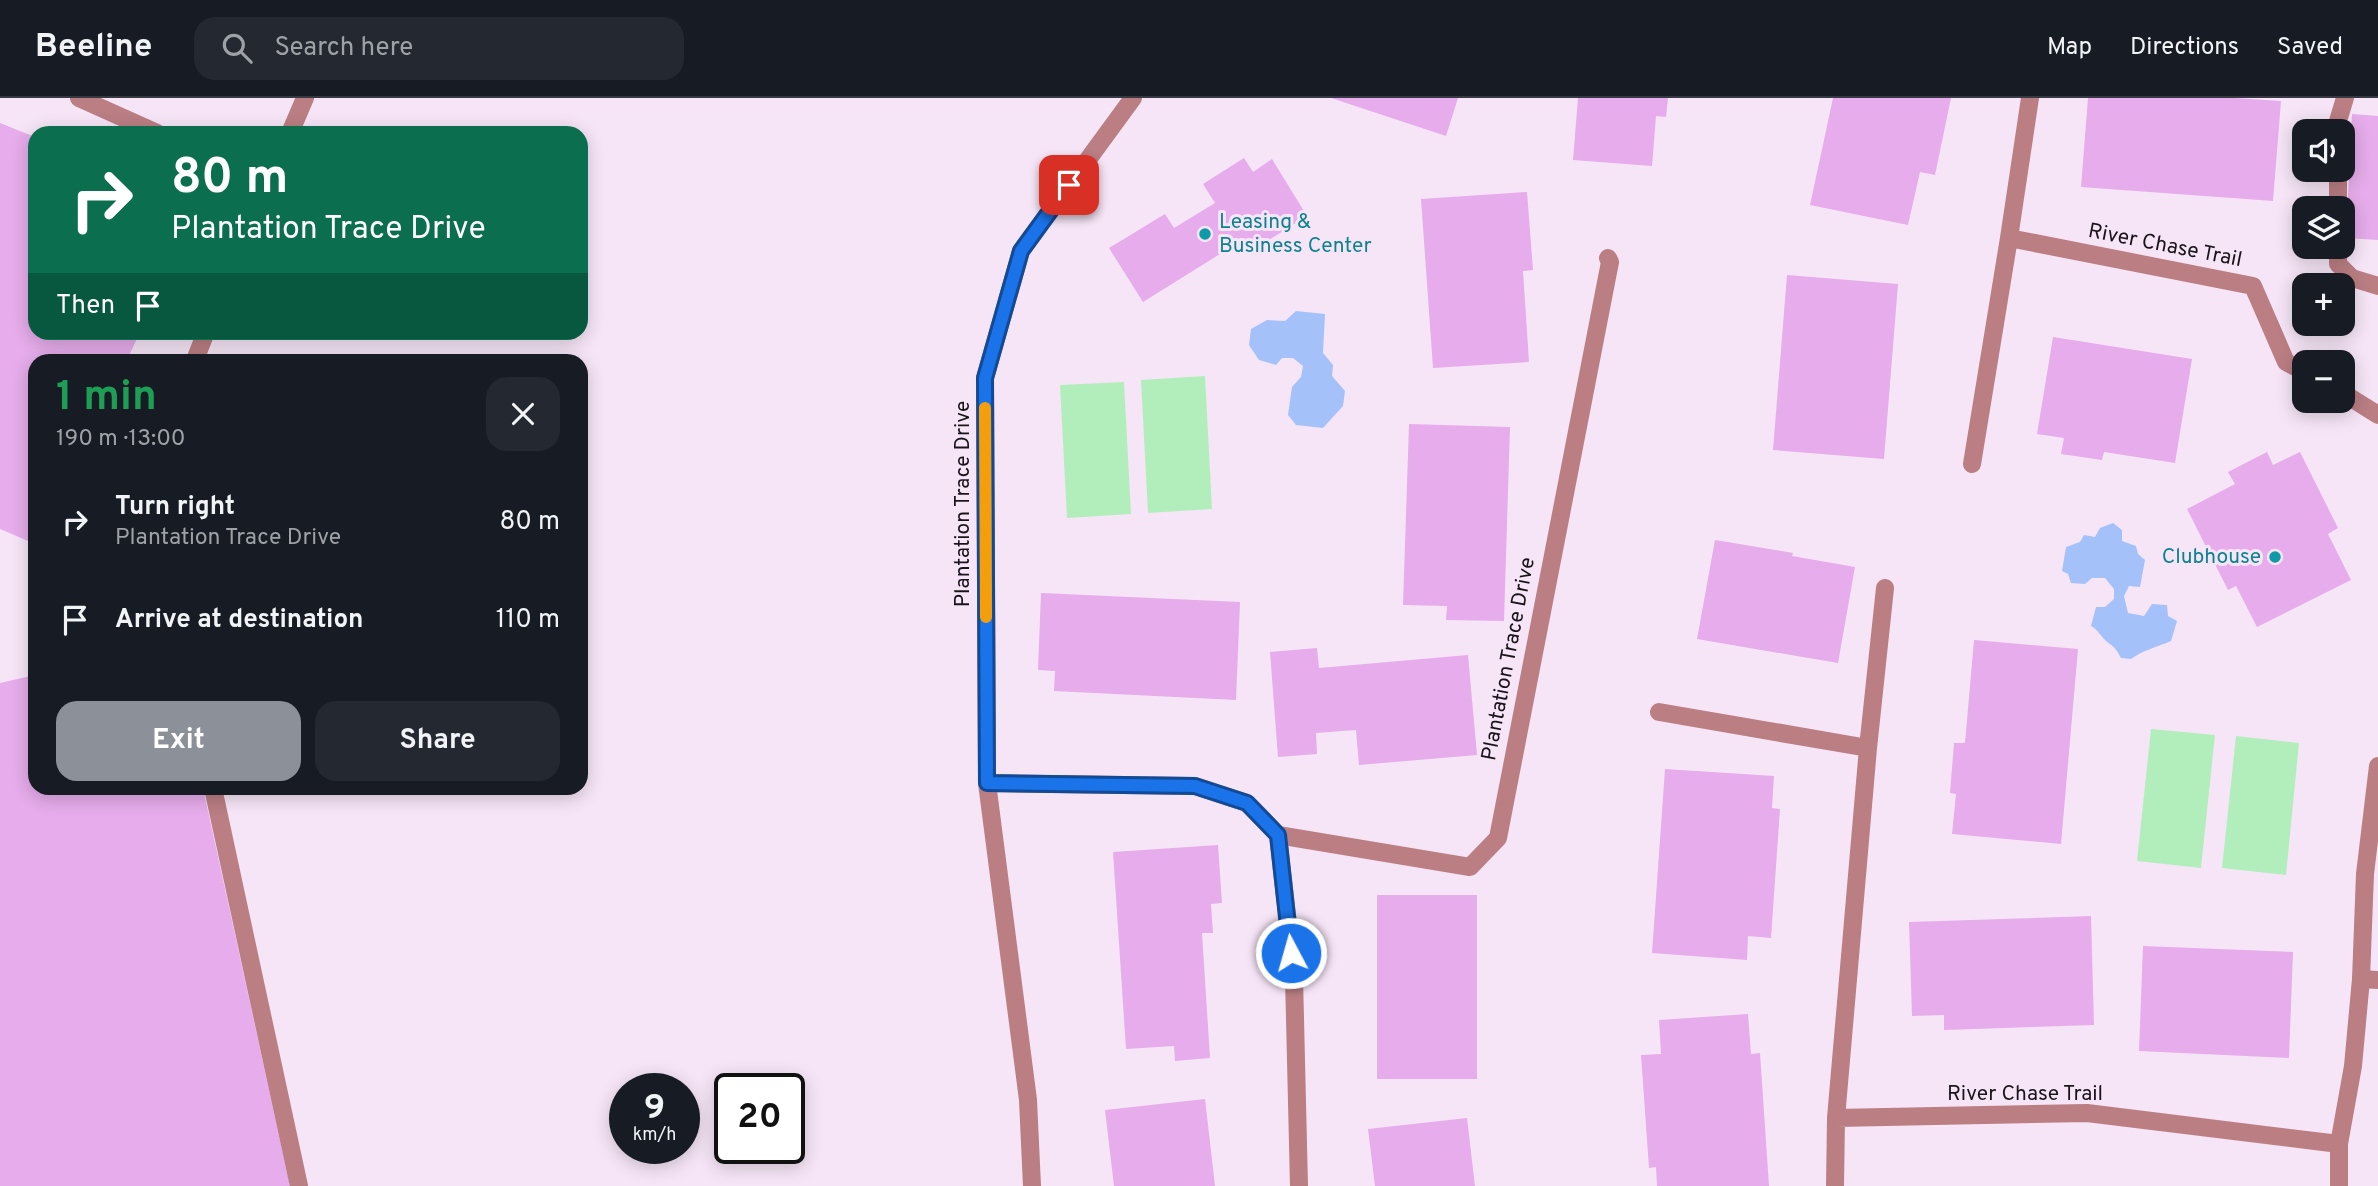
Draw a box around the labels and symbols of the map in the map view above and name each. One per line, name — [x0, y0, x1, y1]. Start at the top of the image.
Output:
pin — [1039, 155, 1099, 215]
place label: Leasing & Business Center — [1219, 209, 1372, 260]
street label: River Chase Trail — [2086, 218, 2244, 274]
marker: Leasing & Business Center — [1197, 226, 1213, 242]
street label: Plantation Trace Drive — [950, 401, 977, 607]
place label: Clubhouse — [2162, 544, 2261, 571]
marker: Clubhouse — [2267, 549, 2283, 565]
street label: Plantation Trace Drive — [1476, 555, 1542, 763]
position arrow — [1254, 916, 1328, 990]
speed limit sign: 20 — [714, 1073, 805, 1164]
street label: River Chase Trail — [1947, 1081, 2103, 1108]

